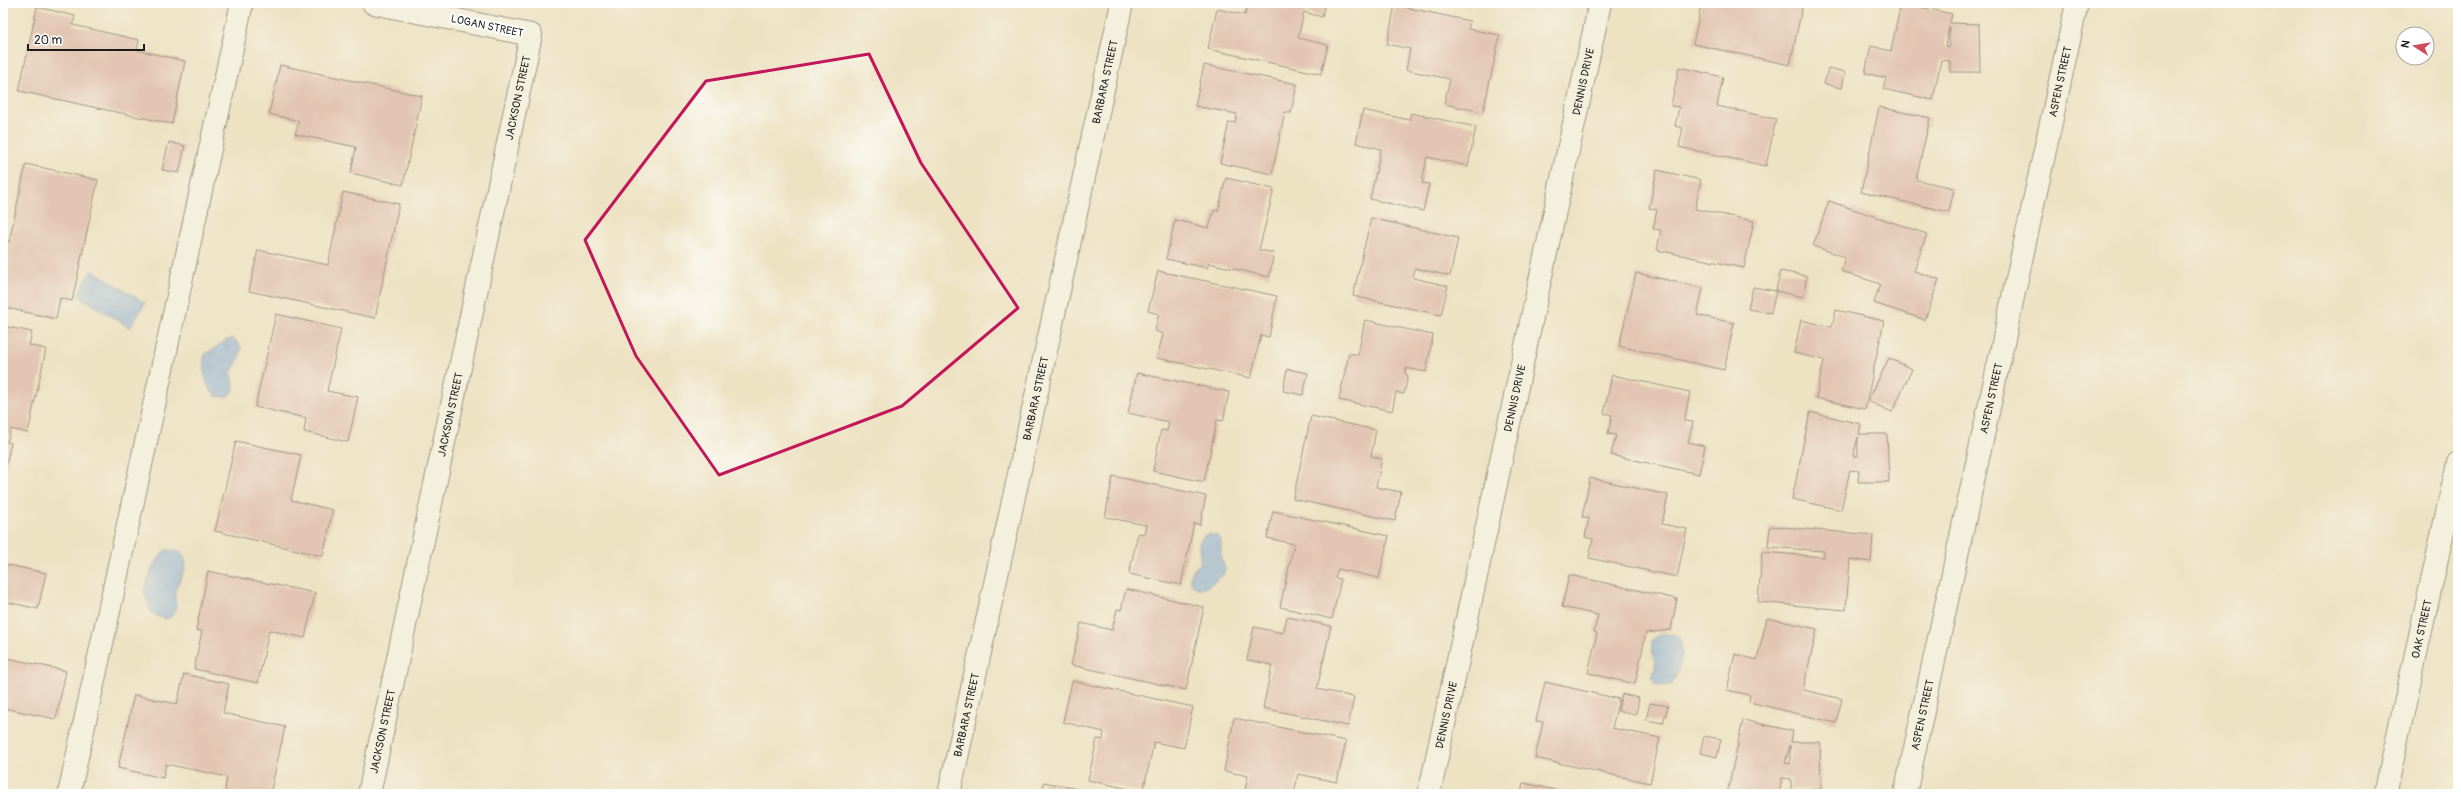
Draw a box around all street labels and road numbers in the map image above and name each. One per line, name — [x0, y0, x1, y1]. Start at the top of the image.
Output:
street label: LOGAN STREET — [450, 12, 524, 40]
street label: BARBARA STREET — [1089, 39, 1120, 125]
street label: ASPEN STREET — [2046, 45, 2074, 118]
street label: DENNIS DRIVE — [1569, 46, 1597, 116]
street label: JACKSON STREET — [502, 54, 533, 141]
street label: BARBARA STREET — [1020, 355, 1051, 442]
street label: ASPEN STREET — [1977, 362, 2005, 435]
street label: DENNIS DRIVE — [1501, 363, 1528, 433]
street label: JACKSON STREET — [435, 371, 465, 458]
street label: OAK STREET — [2409, 598, 2434, 659]
street label: BARBARA STREET — [951, 672, 982, 758]
street label: ASPEN STREET — [1908, 678, 1936, 751]
street label: DENNIS DRIVE — [1433, 680, 1460, 750]
street label: JACKSON STREET — [367, 688, 398, 775]

